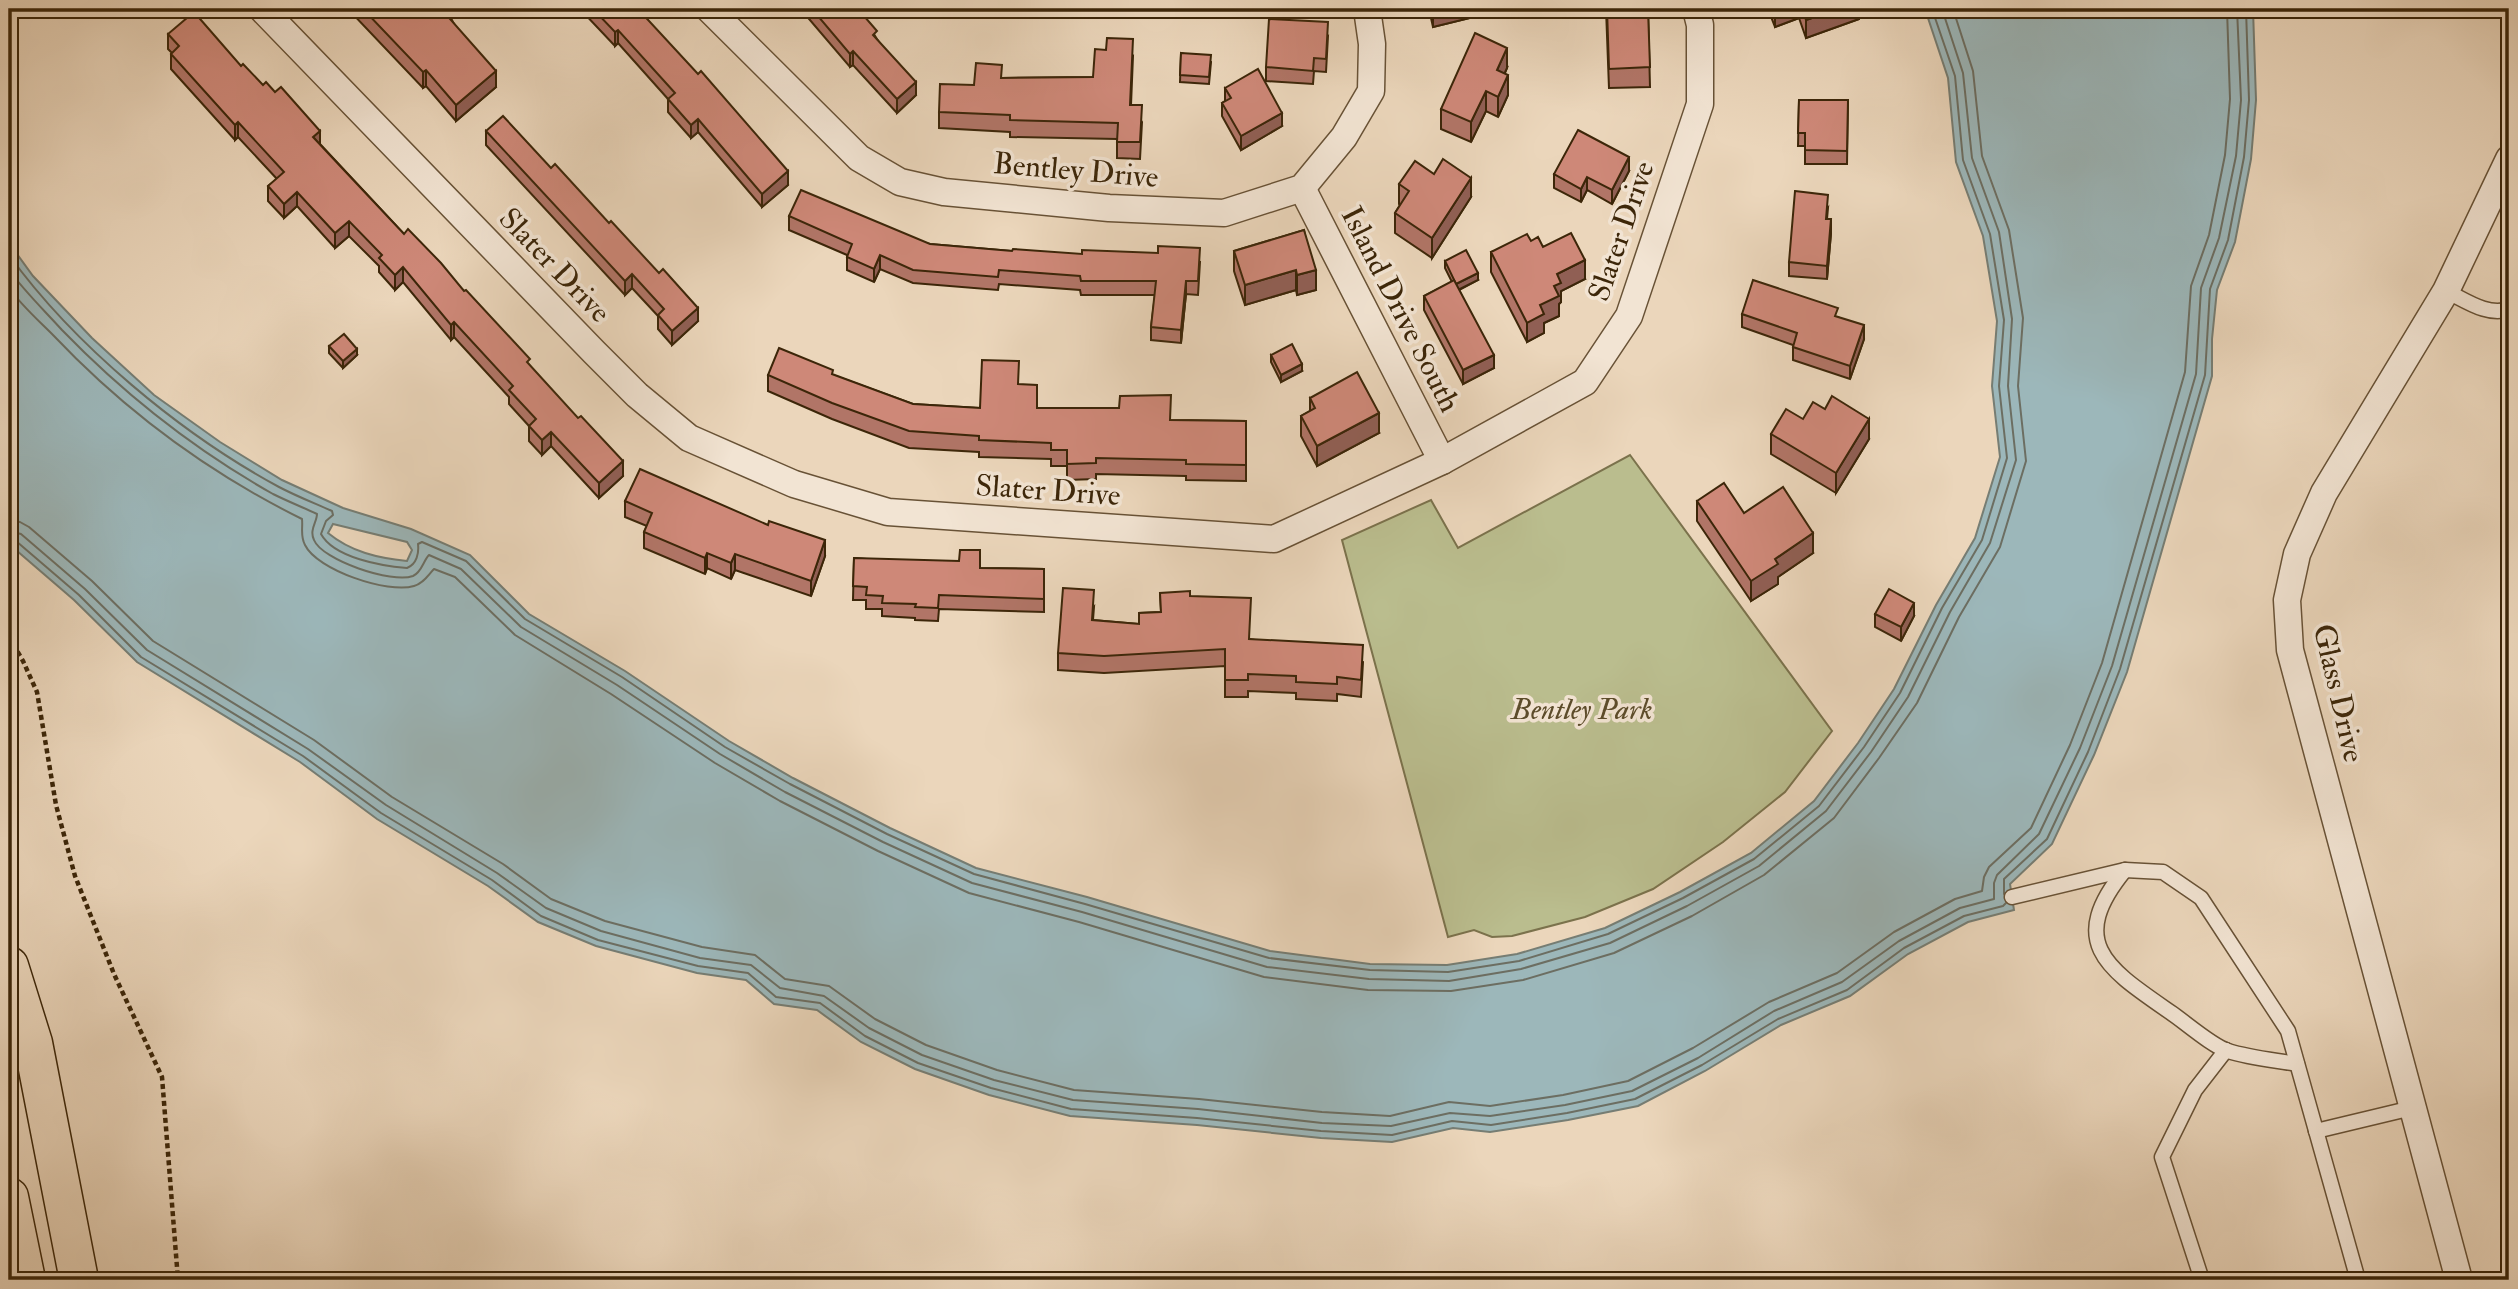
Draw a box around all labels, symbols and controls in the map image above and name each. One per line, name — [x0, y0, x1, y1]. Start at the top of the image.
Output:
street label: Bentley Drive — [992, 145, 1160, 196]
street label: Slater Drive — [1580, 157, 1663, 306]
street label: Slater Drive — [491, 200, 618, 330]
street label: Island Drive South — [1333, 200, 1468, 418]
street label: Slater Drive — [974, 467, 1122, 514]
street label: Glass Drive — [2305, 620, 2372, 766]
park label: Bentley Park — [1509, 691, 1653, 728]

